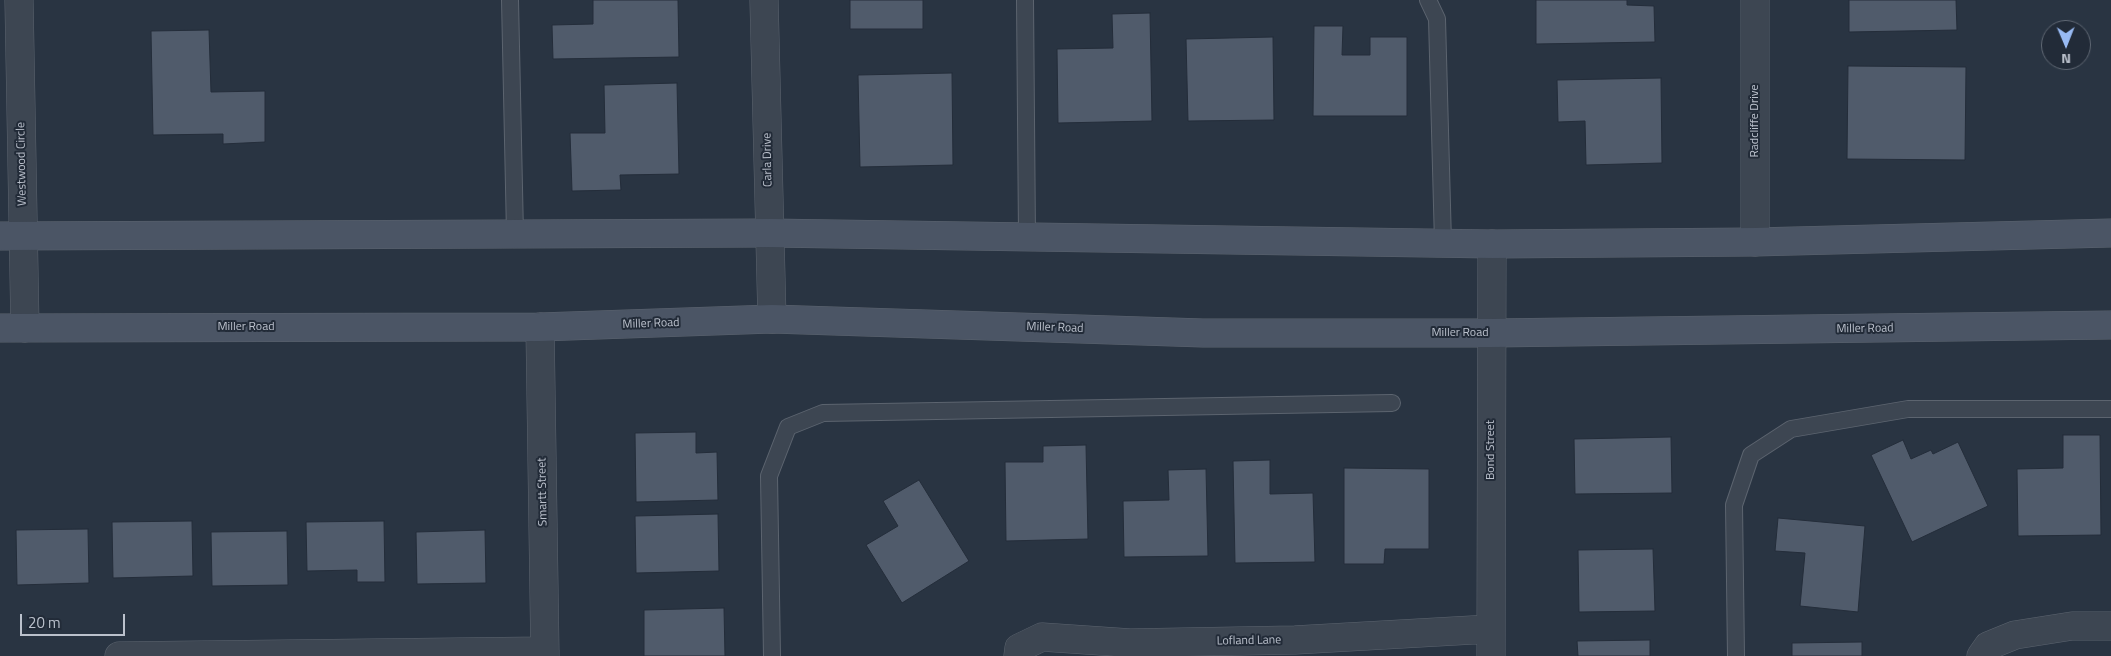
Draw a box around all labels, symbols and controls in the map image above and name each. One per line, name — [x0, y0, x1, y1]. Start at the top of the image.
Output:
north arrow — [2041, 20, 2091, 70]
text: N — [2061, 49, 2071, 70]
street label: Radcliffe Drive — [1748, 84, 1762, 158]
street label: Westwood Circle — [14, 122, 30, 206]
street label: Carla Drive — [760, 133, 776, 187]
street label: Miller Road — [622, 316, 680, 332]
street label: Miller Road — [217, 320, 275, 334]
street label: Miller Road — [1026, 320, 1084, 336]
street label: Miller Road — [1836, 321, 1894, 337]
street label: Miller Road — [1431, 326, 1489, 340]
street label: Bond Street — [1484, 420, 1498, 480]
street label: Smartt Street — [535, 458, 551, 526]
scale bar — [22, 604, 128, 636]
text: 20 m — [28, 611, 61, 634]
street label: Lofland Lane — [1217, 633, 1281, 649]

